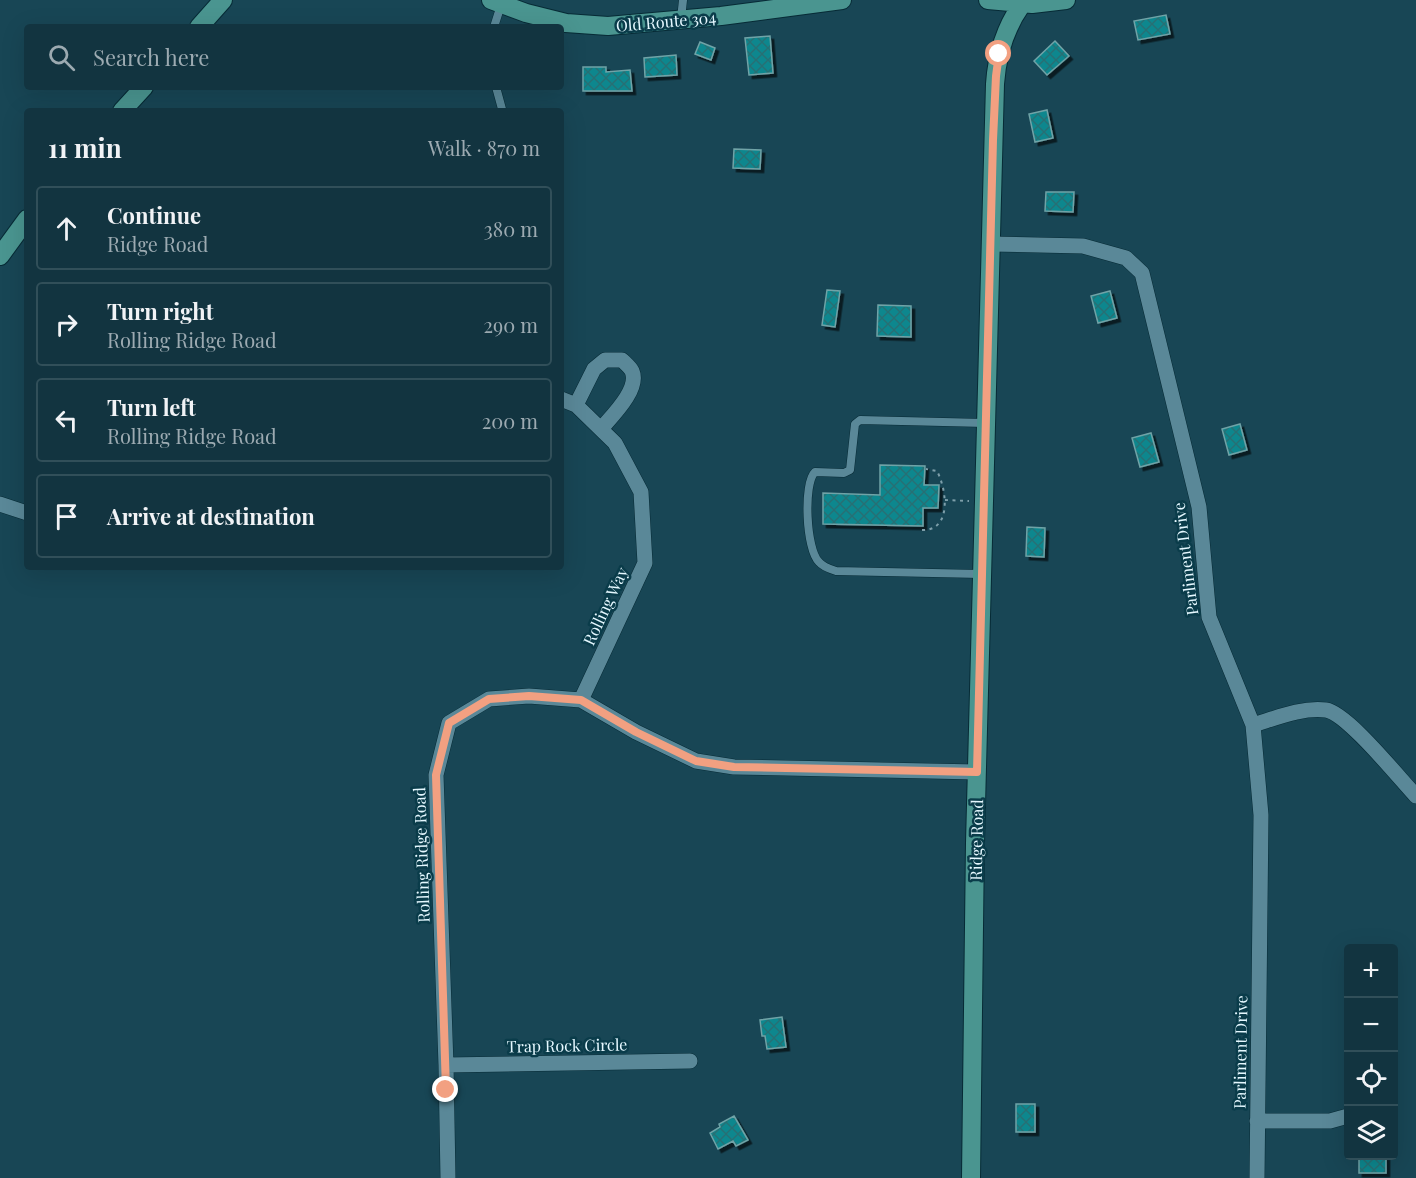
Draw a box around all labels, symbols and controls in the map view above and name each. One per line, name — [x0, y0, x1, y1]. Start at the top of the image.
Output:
street label: Old Route 304 — [615, 6, 717, 36]
search box — [24, 24, 564, 90]
route start — [985, 40, 1011, 66]
icon: search — [45, 41, 78, 74]
text: Search here — [93, 42, 209, 72]
text: 11 min — [48, 130, 122, 165]
text: Walk · 870 m — [428, 134, 540, 161]
text: Continue — [107, 200, 201, 230]
icon: ahead — [50, 212, 83, 245]
text: 380 m — [484, 215, 538, 242]
text: Ridge Road — [107, 230, 208, 257]
text: Turn right — [107, 296, 213, 326]
icon: right — [50, 308, 83, 341]
text: 290 m — [484, 311, 538, 338]
text: Rolling Ridge Road — [107, 326, 277, 353]
text: Turn left — [107, 392, 196, 422]
icon: left — [50, 404, 83, 437]
text: 200 m — [482, 407, 538, 434]
text: Rolling Ridge Road — [107, 422, 277, 449]
icon: arrive — [50, 500, 83, 533]
text: Arrive at destination — [107, 501, 315, 531]
street label: Parliment Drive — [1168, 501, 1202, 617]
street label: Rolling Way — [578, 564, 632, 648]
street label: Rolling Ridge Road — [408, 787, 434, 923]
street label: Ridge Road — [965, 799, 987, 881]
map controls — [1344, 944, 1398, 1160]
button: + — [1344, 944, 1398, 998]
street label: Parliment Drive — [1229, 995, 1251, 1109]
button: − — [1344, 998, 1398, 1052]
street label: Trap Rock Circle — [507, 1033, 627, 1057]
button: locate — [1344, 1052, 1398, 1106]
route end — [432, 1076, 458, 1102]
button: layers — [1344, 1106, 1398, 1160]

